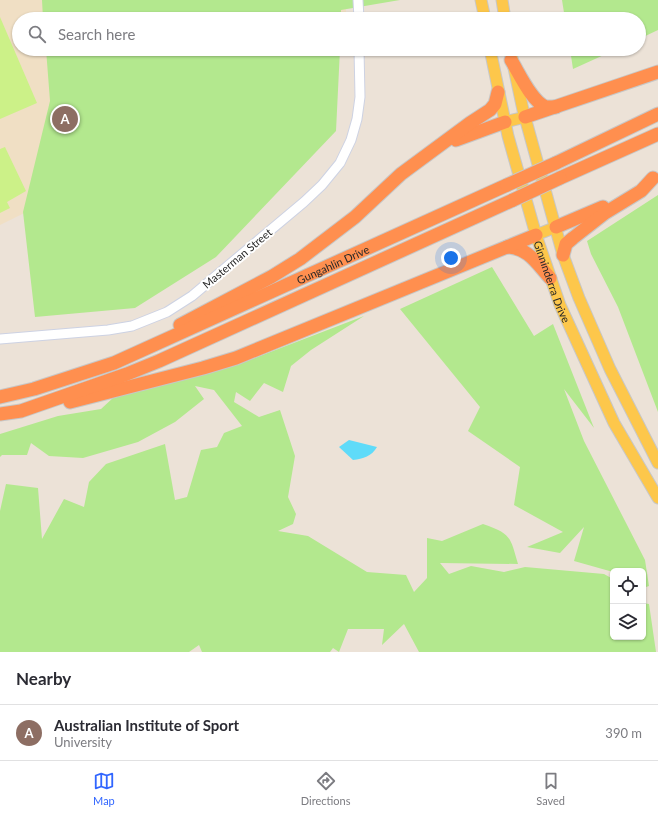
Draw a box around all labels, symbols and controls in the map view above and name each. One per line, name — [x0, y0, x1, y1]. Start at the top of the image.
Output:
search box — [12, 12, 646, 56]
icon: search — [26, 23, 48, 45]
text: Search here — [58, 25, 135, 43]
pin: A — [52, 104, 78, 134]
street label: Masterman Street — [200, 225, 274, 291]
street label: Ginninderra Drive — [532, 239, 574, 325]
street label: Gungahlin Drive — [294, 242, 371, 286]
your location — [441, 248, 461, 268]
map controls — [610, 568, 646, 640]
button: locate — [610, 568, 646, 604]
button: layers — [610, 604, 646, 640]
text: Nearby — [16, 668, 71, 689]
text: Australian Institute of Sport — [54, 716, 239, 734]
text: A — [24, 725, 34, 741]
text: 390 m — [605, 725, 642, 741]
text: University — [54, 734, 112, 750]
tab: Map — [93, 770, 115, 807]
tab: Directions — [301, 770, 350, 807]
tab: Saved — [536, 770, 565, 807]

